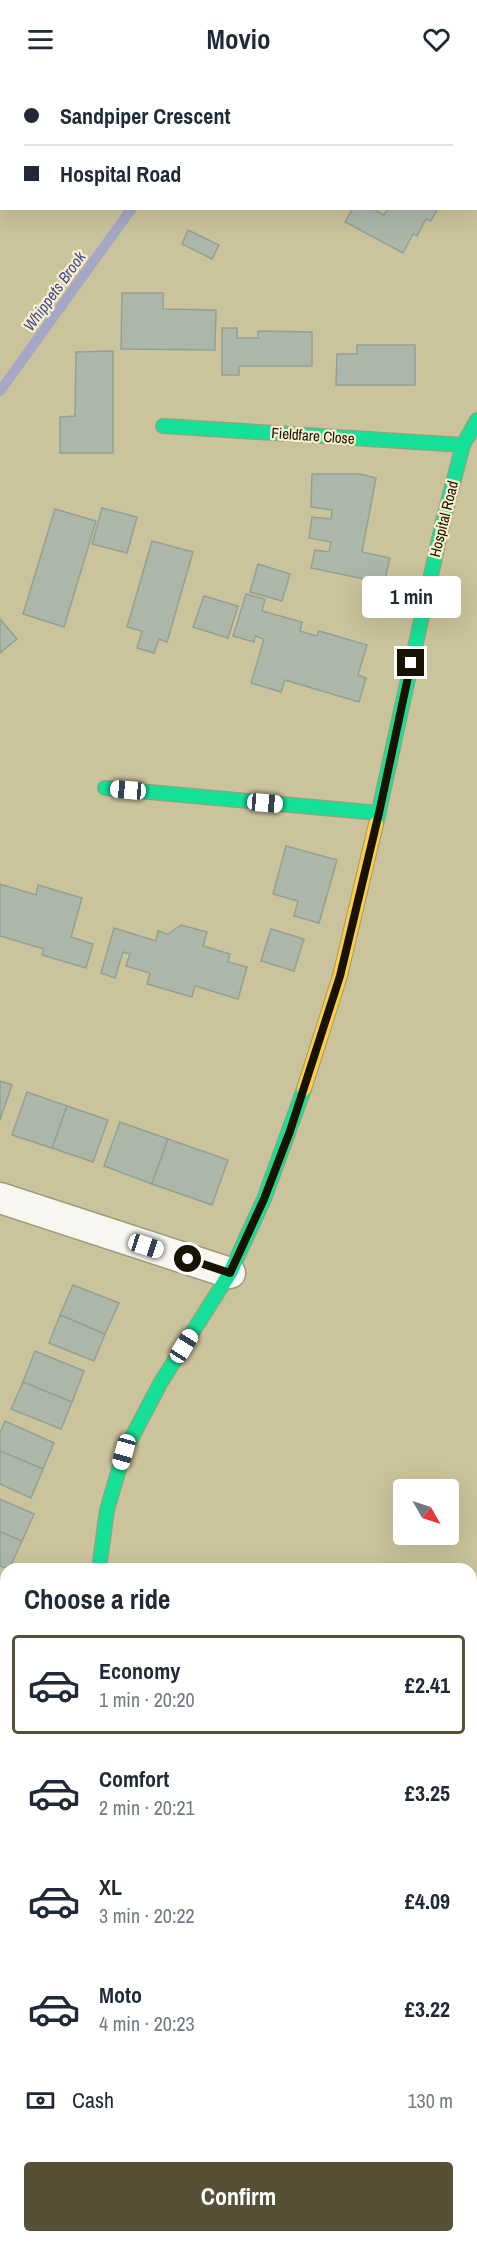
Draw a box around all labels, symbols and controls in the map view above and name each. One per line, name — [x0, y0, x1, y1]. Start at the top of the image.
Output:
text: Movio — [207, 21, 270, 57]
icon: menu — [24, 23, 57, 56]
icon: heart — [420, 23, 453, 56]
text: Sandpiper Crescent — [60, 101, 230, 131]
text: Hospital Road — [60, 159, 181, 189]
water label: Whippets Brook — [18, 246, 91, 335]
street label: Fieldfare Close — [271, 422, 356, 449]
street label: Hospital Road — [424, 479, 463, 559]
callout: 1 min — [362, 576, 460, 618]
text: 1 min — [390, 583, 433, 610]
route end — [397, 649, 424, 676]
car — [109, 779, 147, 801]
car — [246, 792, 284, 814]
car — [126, 1232, 166, 1260]
route start — [174, 1245, 201, 1272]
car — [167, 1326, 201, 1366]
car — [110, 1432, 138, 1472]
north arrow — [393, 1479, 459, 1545]
map controls — [393, 1479, 459, 1545]
text: Choose a ride — [24, 1581, 170, 1617]
text: Economy — [99, 1656, 180, 1686]
icon: car — [27, 1658, 81, 1712]
text: £2.41 — [405, 1670, 450, 1700]
text: 1 min · 20:20 — [99, 1686, 195, 1713]
text: Comfort — [99, 1764, 169, 1794]
icon: car — [27, 1766, 81, 1820]
text: £3.25 — [405, 1778, 450, 1808]
text: 2 min · 20:21 — [99, 1794, 195, 1821]
text: XL — [99, 1872, 122, 1902]
icon: car — [27, 1874, 81, 1928]
text: £4.09 — [405, 1886, 450, 1916]
text: 3 min · 20:22 — [99, 1902, 195, 1929]
text: Moto — [99, 1980, 142, 2010]
icon: car — [27, 1982, 81, 2036]
text: £3.22 — [405, 1994, 450, 2024]
text: 4 min · 20:23 — [99, 2010, 195, 2037]
icon: cash — [24, 2084, 57, 2117]
text: Cash — [72, 2085, 114, 2115]
text: 130 m — [407, 2087, 453, 2114]
button: Confirm — [24, 2162, 453, 2231]

